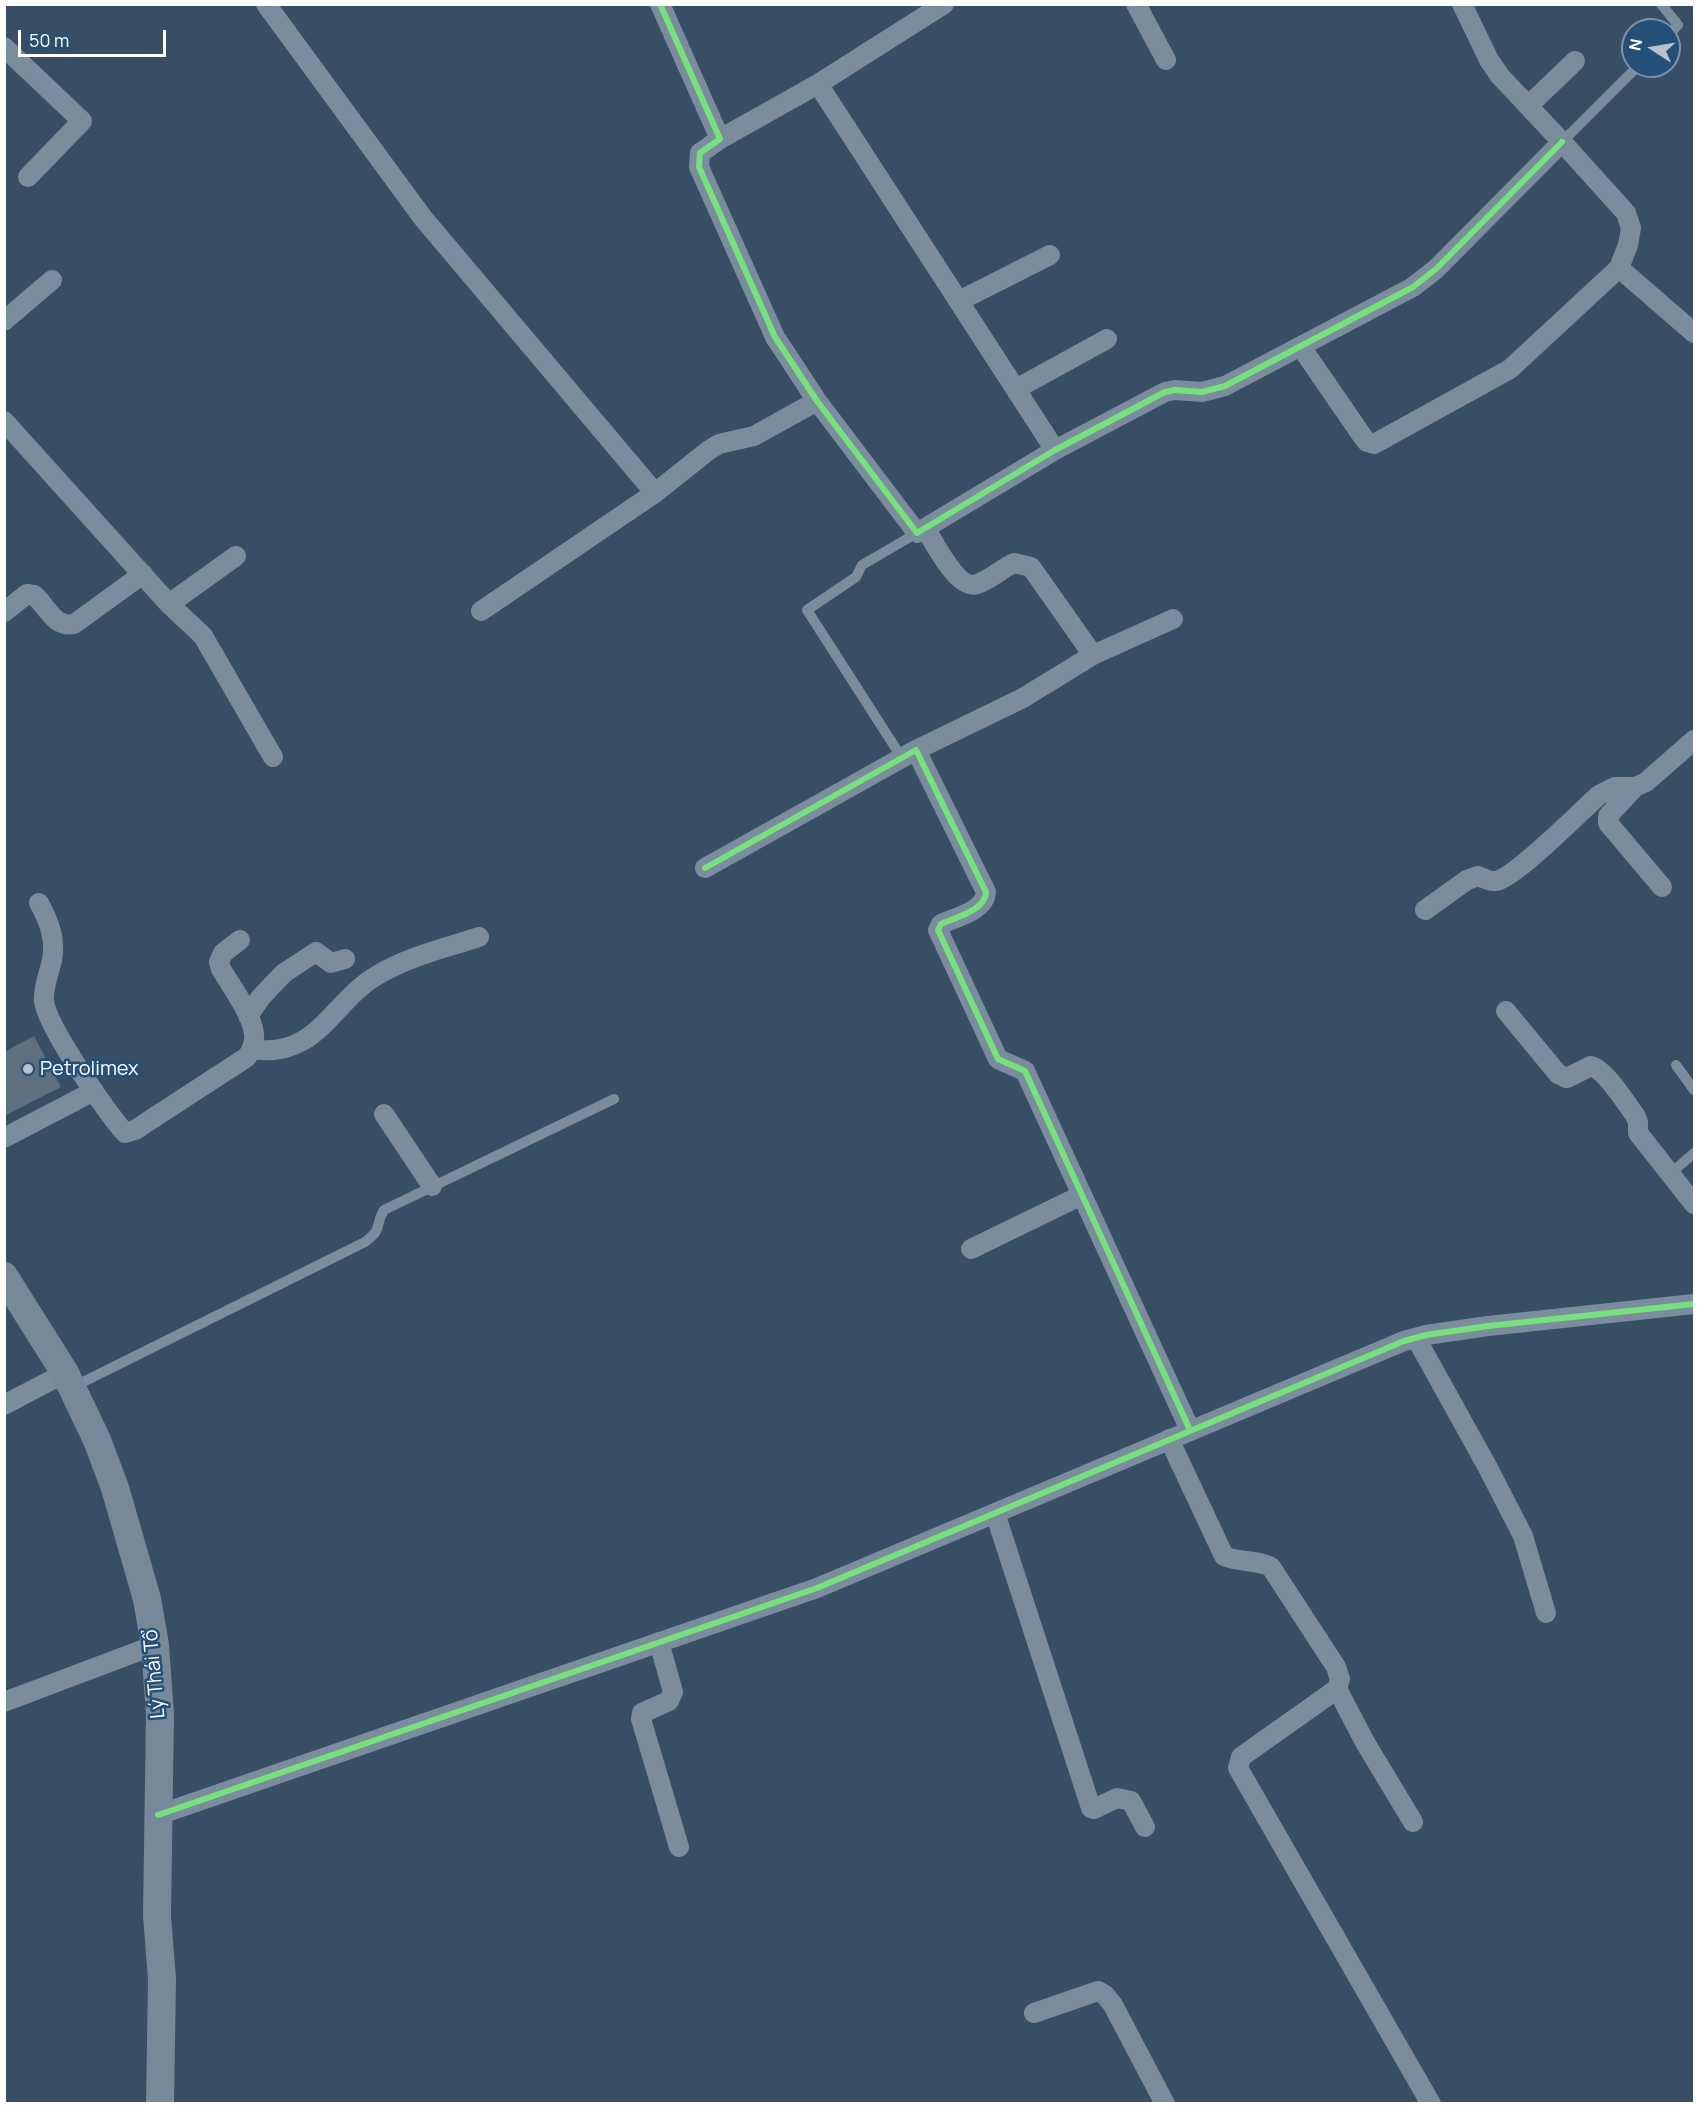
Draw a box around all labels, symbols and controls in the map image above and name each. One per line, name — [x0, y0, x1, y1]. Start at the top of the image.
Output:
scale bar — [21, 18, 170, 56]
north arrow — [1621, 18, 1681, 78]
text: 50 m — [29, 28, 69, 52]
text: N — [1623, 37, 1647, 53]
place label: Petrolimex — [40, 1057, 139, 1081]
marker: Petrolimex — [21, 1062, 35, 1076]
street label: Lý Thái Tổ — [139, 1628, 171, 1720]

